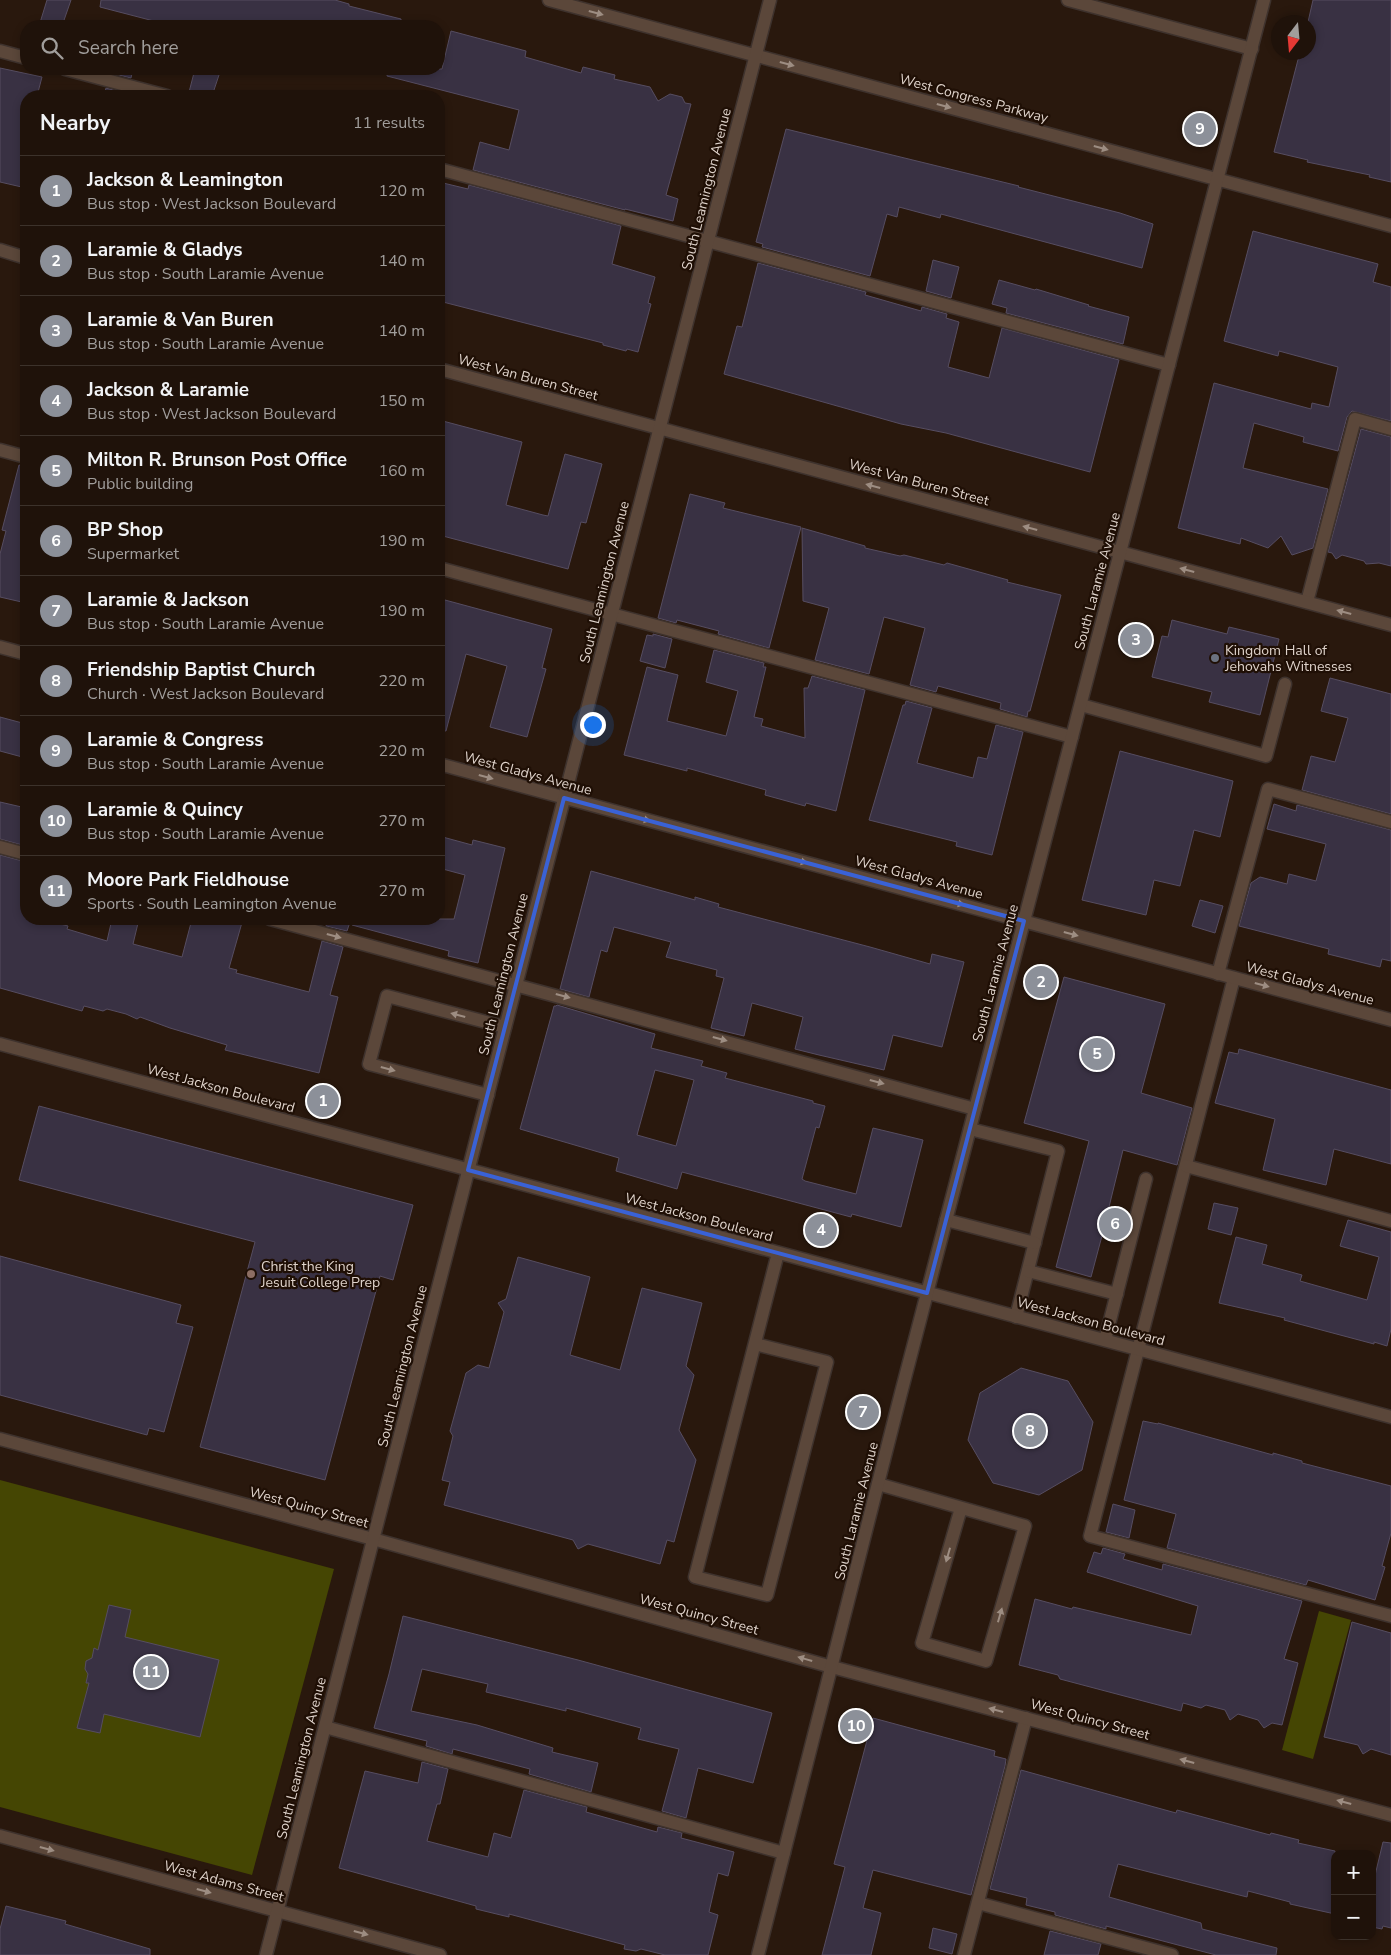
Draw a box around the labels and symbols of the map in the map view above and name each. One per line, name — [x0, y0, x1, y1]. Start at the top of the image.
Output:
one-way arrow — [589, 9, 604, 17]
north arrow — [1271, 15, 1316, 60]
one-way arrow — [780, 60, 795, 68]
street label: West Congress Parkway — [897, 69, 1051, 128]
one-way arrow — [937, 102, 952, 110]
street label: South Leamington Avenue — [677, 106, 736, 272]
pin: 9 — [1184, 110, 1216, 148]
one-way arrow — [1094, 144, 1109, 152]
street label: West Van Buren Street — [456, 350, 600, 405]
street label: West Van Buren Street — [847, 455, 991, 510]
one-way arrow — [866, 481, 881, 489]
street label: South Leamington Avenue — [575, 499, 634, 665]
street label: South Laramie Avenue — [1070, 510, 1125, 652]
one-way arrow — [1023, 523, 1038, 531]
one-way arrow — [1179, 566, 1195, 574]
one-way arrow — [1336, 608, 1351, 616]
pin: 3 — [1120, 621, 1152, 659]
place label: Kingdom Hall of Jehovahs Witnesses — [1224, 641, 1352, 676]
marker: Kingdom Hall of Jehovahs Witnesses — [1209, 652, 1221, 664]
your location — [580, 712, 606, 738]
street label: West Gladys Avenue — [462, 747, 594, 800]
one-way arrow — [478, 773, 493, 781]
one-way arrow — [635, 815, 650, 823]
street label: West Gladys Avenue — [853, 851, 985, 904]
one-way arrow — [792, 857, 807, 865]
street label: South Leamington Avenue — [474, 891, 533, 1057]
one-way arrow — [949, 899, 964, 907]
street label: South Laramie Avenue — [968, 902, 1023, 1044]
one-way arrow — [1064, 930, 1079, 938]
one-way arrow — [327, 932, 342, 940]
street label: West Gladys Avenue — [1244, 957, 1376, 1010]
pin: 2 — [1025, 963, 1057, 1001]
one-way arrow — [1254, 982, 1269, 990]
one-way arrow — [556, 993, 571, 1001]
one-way arrow — [450, 1011, 465, 1019]
one-way arrow — [712, 1035, 728, 1043]
pin: 5 — [1081, 1035, 1113, 1073]
street label: West Jackson Boulevard — [145, 1060, 297, 1117]
one-way arrow — [381, 1065, 396, 1073]
one-way arrow — [869, 1078, 884, 1086]
pin: 1 — [307, 1082, 339, 1120]
street label: West Jackson Boulevard — [623, 1189, 775, 1246]
pin: 6 — [1099, 1205, 1131, 1243]
pin: 4 — [805, 1211, 837, 1249]
place label: Christ the King Jesuit College Prep — [260, 1257, 380, 1292]
marker: Christ the King Jesuit College Prep — [245, 1268, 257, 1280]
street label: South Leamington Avenue — [373, 1283, 432, 1449]
street label: West Jackson Boulevard — [1015, 1293, 1167, 1350]
pin: 7 — [847, 1393, 879, 1431]
pin: 8 — [1014, 1412, 1046, 1450]
street label: South Laramie Avenue — [830, 1440, 883, 1582]
street label: West Quincy Street — [247, 1482, 371, 1533]
one-way arrow — [943, 1547, 951, 1562]
street label: West Quincy Street — [637, 1589, 761, 1640]
one-way arrow — [996, 1607, 1004, 1622]
pin: 11 — [135, 1653, 167, 1691]
one-way arrow — [798, 1655, 813, 1663]
street label: South Leamington Avenue — [272, 1675, 331, 1841]
street label: West Quincy Street — [1028, 1694, 1152, 1745]
one-way arrow — [988, 1706, 1003, 1714]
pin: 10 — [840, 1707, 872, 1745]
one-way arrow — [1179, 1756, 1194, 1764]
one-way arrow — [1336, 1798, 1351, 1806]
one-way arrow — [40, 1845, 55, 1853]
street label: West Adams Street — [162, 1856, 286, 1907]
one-way arrow — [196, 1887, 212, 1895]
one-way arrow — [354, 1930, 369, 1938]

